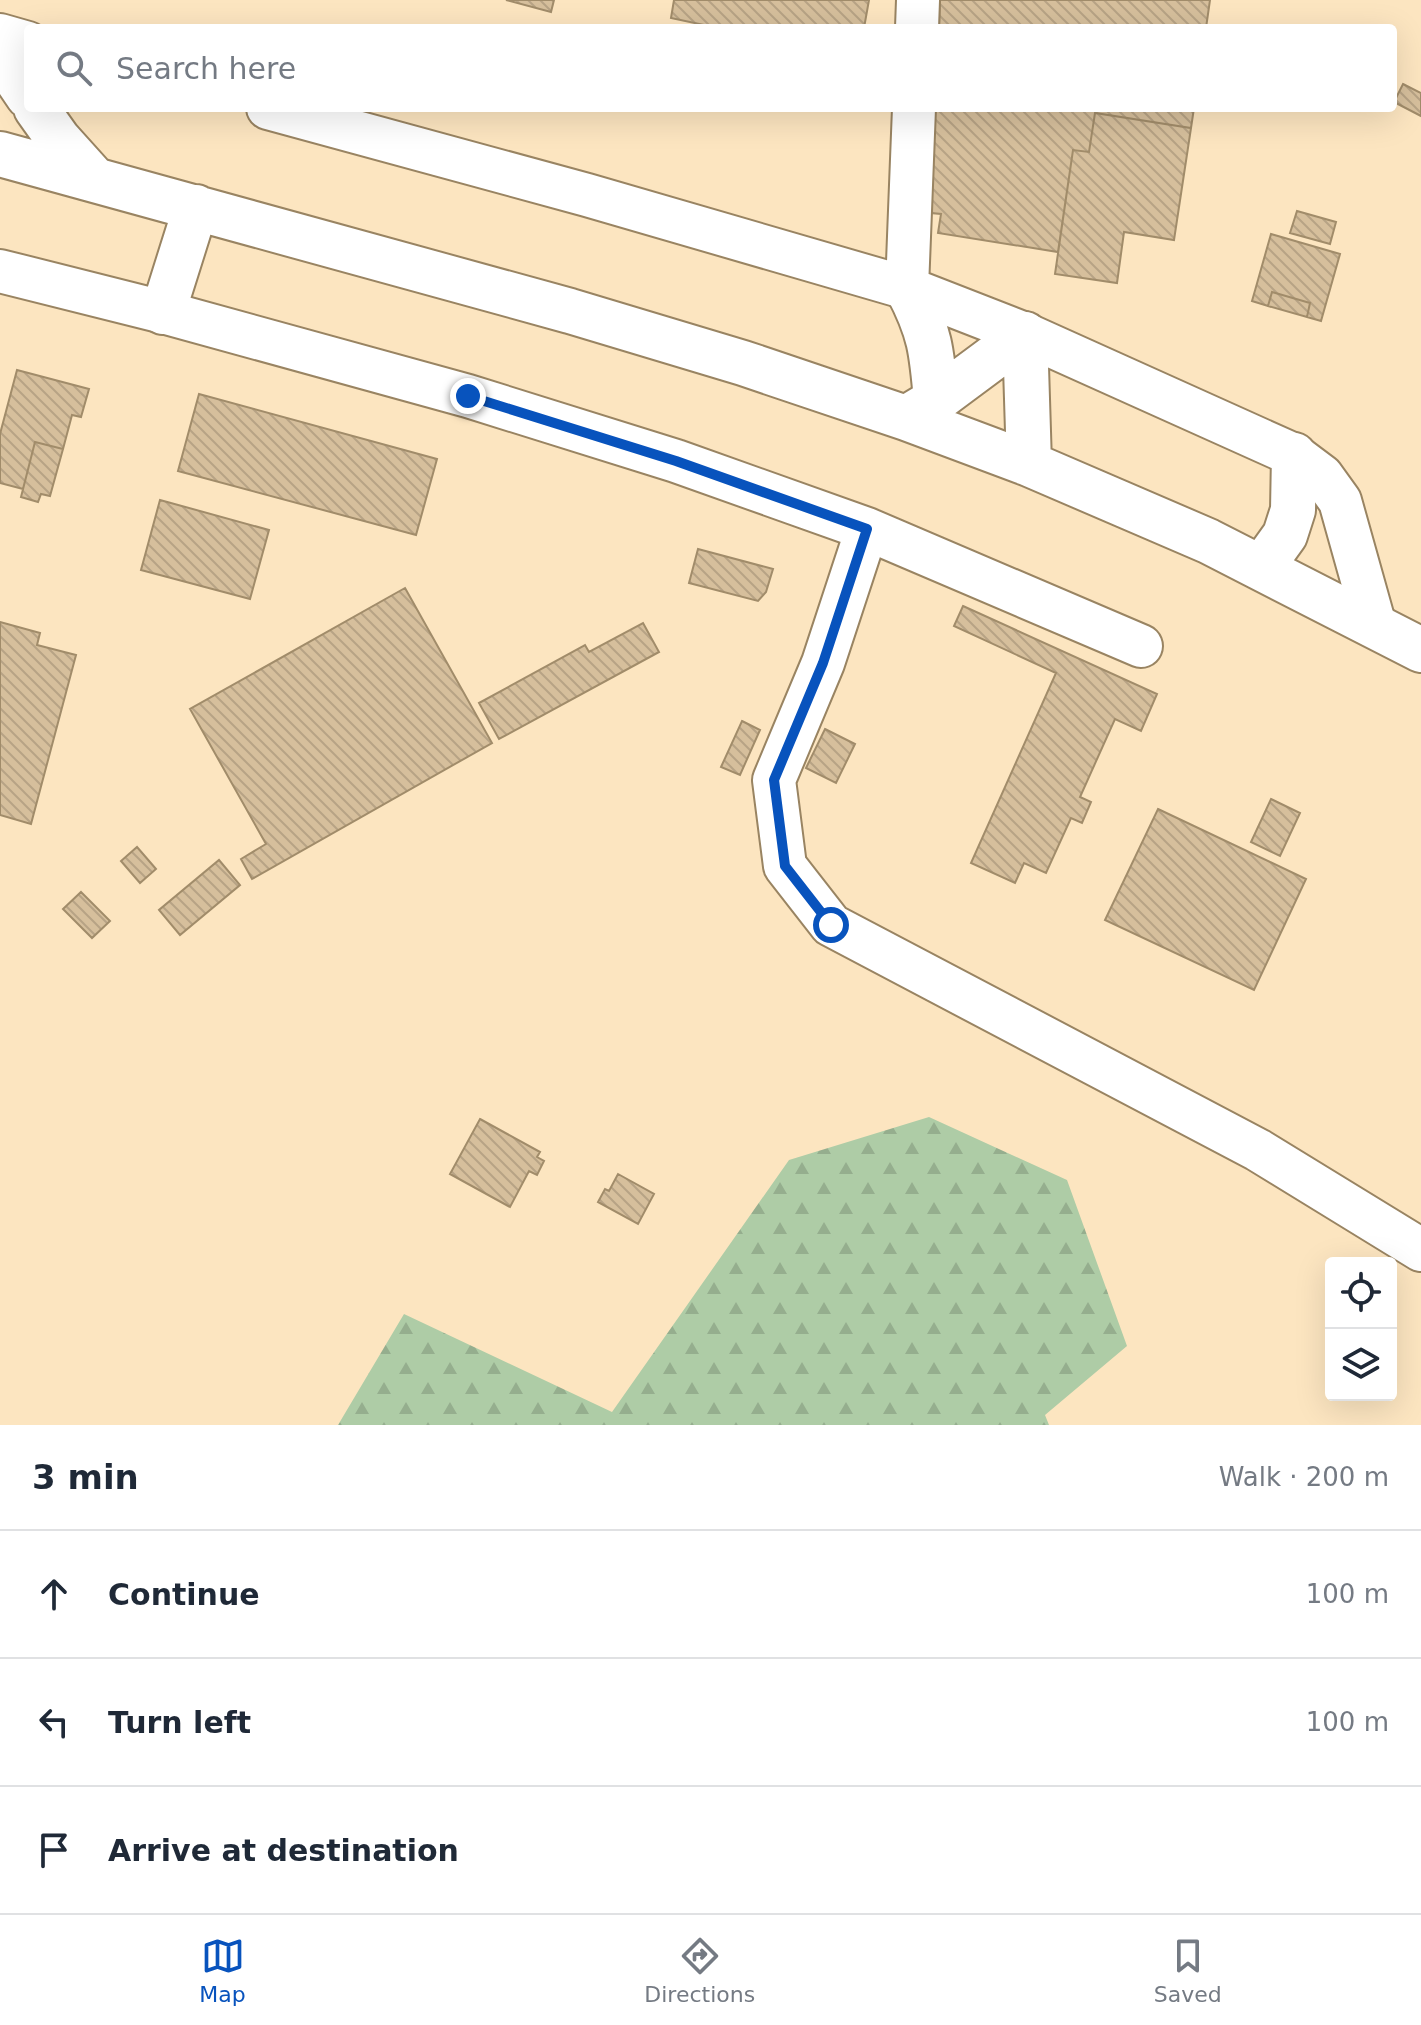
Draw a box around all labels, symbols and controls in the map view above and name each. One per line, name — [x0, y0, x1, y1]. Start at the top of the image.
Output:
search box — [24, 24, 1397, 112]
icon: search — [52, 46, 96, 90]
text: Search here — [116, 51, 296, 86]
route end — [450, 378, 486, 414]
route start — [813, 907, 849, 943]
map controls — [1325, 1257, 1397, 1401]
button: locate — [1325, 1257, 1397, 1329]
button: layers — [1325, 1329, 1397, 1401]
text: 3 min — [32, 1457, 139, 1497]
text: Walk · 200 m — [1219, 1462, 1389, 1492]
icon: ahead — [32, 1572, 76, 1616]
text: Continue — [108, 1577, 260, 1612]
text: 100 m — [1306, 1579, 1389, 1609]
icon: left — [32, 1700, 76, 1744]
text: Turn left — [108, 1705, 251, 1740]
text: 100 m — [1306, 1707, 1389, 1737]
icon: arrive — [32, 1828, 76, 1872]
text: Arrive at destination — [108, 1833, 459, 1868]
tab: Map — [199, 1934, 246, 2007]
tab: Directions — [644, 1934, 755, 2007]
tab: Saved — [1154, 1934, 1222, 2007]

